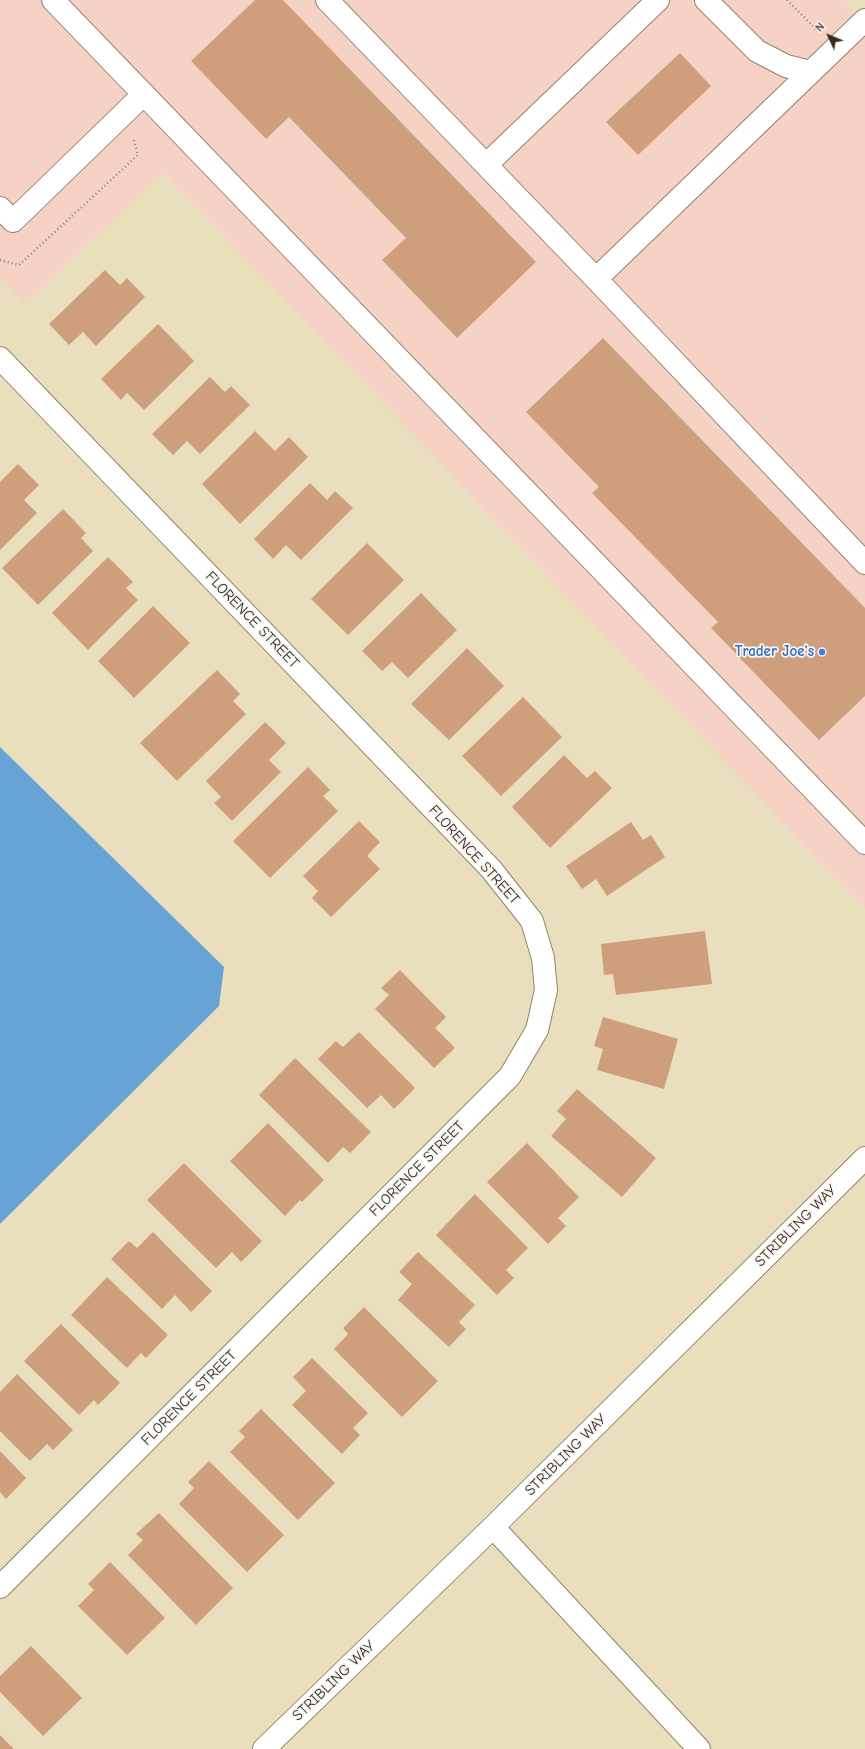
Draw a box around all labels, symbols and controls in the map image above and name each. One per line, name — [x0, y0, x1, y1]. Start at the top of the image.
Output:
north arrow — [809, 16, 849, 56]
text: N — [813, 20, 827, 34]
street label: FLORENCE STREET — [201, 568, 303, 672]
place label: Trader Joe's — [735, 643, 814, 661]
marker: Trader Joe's — [817, 647, 827, 657]
street label: FLORENCE STREET — [425, 802, 523, 908]
street label: FLORENCE STREET — [366, 1118, 468, 1220]
street label: STRIBLING WAY — [751, 1181, 841, 1271]
street label: FLORENCE STREET — [138, 1347, 240, 1449]
street label: STRIBLING WAY — [521, 1410, 611, 1500]
street label: STRIBLING WAY — [289, 1637, 379, 1725]

